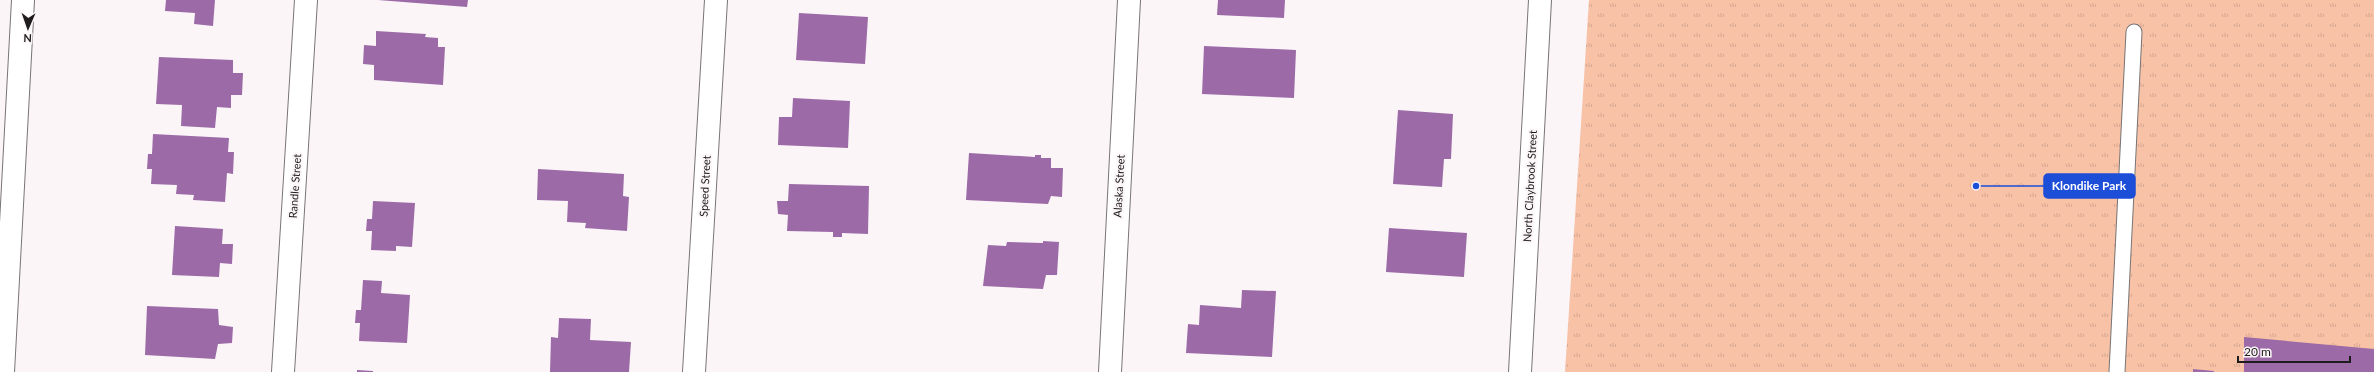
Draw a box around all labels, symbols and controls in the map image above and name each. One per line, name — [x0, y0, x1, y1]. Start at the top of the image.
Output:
north arrow — [8, 8, 48, 48]
text: N — [23, 32, 32, 45]
street label: North Claybrook Street — [1520, 130, 1539, 242]
street label: Randle Street — [286, 153, 303, 219]
street label: Alaska Street — [1110, 154, 1127, 218]
street label: Speed Street — [696, 155, 713, 217]
callout: Klondike Park — [2044, 174, 2135, 198]
text: Klondike Park — [2052, 178, 2127, 193]
scale bar — [2238, 338, 2350, 364]
text: 20 m — [2244, 344, 2271, 359]

